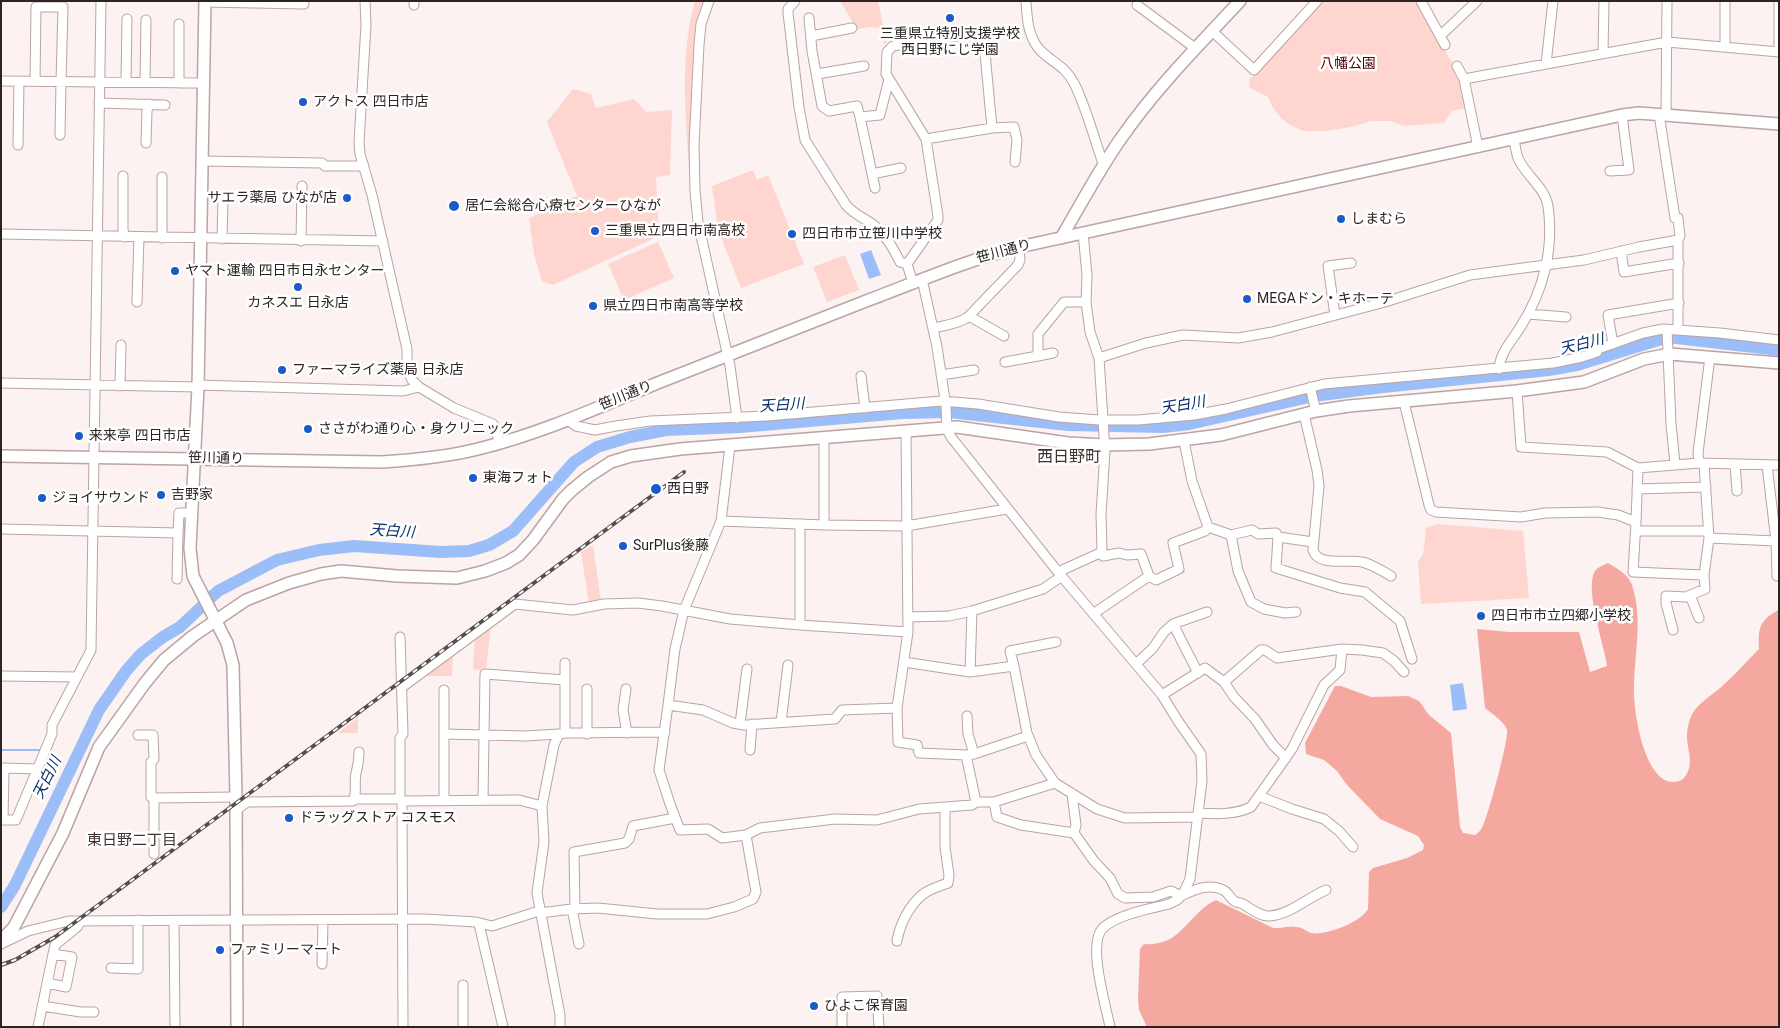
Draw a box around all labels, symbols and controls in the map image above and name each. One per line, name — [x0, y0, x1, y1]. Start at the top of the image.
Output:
marker: 三重県立特別支援学校 西日野にじ学園 — [944, 12, 956, 24]
place label: 三重県立特別支援学校 西日野にじ学園 — [880, 26, 1020, 58]
park label: 八幡公園 — [1320, 56, 1376, 72]
place label: アクトス 四日市店 — [313, 94, 428, 110]
marker: アクトス 四日市店 — [297, 96, 309, 108]
place label: サエラ薬局 ひなが店 — [208, 190, 337, 206]
marker: サエラ薬局 ひなが店 — [341, 192, 353, 204]
place label: 居仁会総合心療センターひなが — [465, 198, 661, 214]
marker: 居仁会総合心療センターひなが — [447, 199, 461, 213]
place label: しまむら — [1351, 211, 1407, 227]
marker: しまむら — [1335, 213, 1347, 225]
place label: 三重県立四日市南高校 — [605, 223, 745, 239]
marker: 三重県立四日市南高校 — [589, 225, 601, 237]
place label: 四日市市立笹川中学校 — [802, 226, 942, 242]
marker: 四日市市立笹川中学校 — [786, 228, 798, 240]
street label: 笹川通り — [975, 237, 1033, 267]
place label: ヤマト運輸 四日市日永センター — [185, 263, 384, 279]
marker: ヤマト運輸 四日市日永センター — [169, 265, 181, 277]
marker: カネスエ 日永店 — [292, 281, 304, 293]
place label: MEGAドン・キホーテ — [1257, 291, 1394, 307]
marker: MEGAドン・キホーテ — [1241, 293, 1253, 305]
place label: カネスエ 日永店 — [247, 295, 349, 311]
place label: 県立四日市南高等学校 — [603, 298, 743, 314]
marker: 県立四日市南高等学校 — [587, 300, 599, 312]
water label: 天白川 — [1558, 331, 1606, 359]
place label: ファーマライズ薬局 日永店 — [292, 362, 463, 378]
marker: ファーマライズ薬局 日永店 — [276, 364, 288, 376]
street label: 笹川通り — [597, 378, 655, 414]
water label: 天白川 — [1159, 393, 1207, 419]
water label: 天白川 — [759, 395, 805, 417]
place label: ささがわ通り心・身クリニック — [318, 421, 514, 437]
marker: ささがわ通り心・身クリニック — [302, 423, 314, 435]
place label: 来来亭 四日市店 — [89, 428, 190, 444]
marker: 来来亭 四日市店 — [73, 430, 85, 442]
district label: 西日野町 — [1037, 448, 1101, 468]
street label: 笹川通り — [188, 450, 244, 468]
place label: 東海フォト — [483, 470, 553, 486]
marker: 東海フォト — [467, 472, 479, 484]
place label: 西日野 — [667, 481, 709, 497]
marker: 西日野 — [649, 482, 663, 496]
place label: 吉野家 — [171, 487, 213, 503]
marker: 吉野家 — [155, 489, 167, 501]
place label: ジョイサウンド — [52, 490, 150, 506]
marker: ジョイサウンド — [36, 492, 48, 504]
water label: 天白川 — [369, 521, 415, 543]
place label: SurPlus後藤 — [633, 538, 709, 554]
marker: SurPlus後藤 — [617, 540, 629, 552]
place label: 四日市市立四郷小学校 — [1491, 608, 1631, 624]
marker: 四日市市立四郷小学校 — [1475, 610, 1487, 622]
water label: 天白川 — [30, 754, 66, 802]
place label: ドラッグストア コスモス — [299, 810, 456, 826]
marker: ドラッグストア コスモス — [283, 812, 295, 824]
district label: 東日野二丁目 — [87, 832, 177, 850]
place label: ファミリーマート — [230, 942, 342, 958]
marker: ファミリーマート — [214, 944, 226, 956]
place label: ひよこ保育園 — [824, 998, 908, 1014]
marker: ひよこ保育園 — [808, 1000, 820, 1012]

